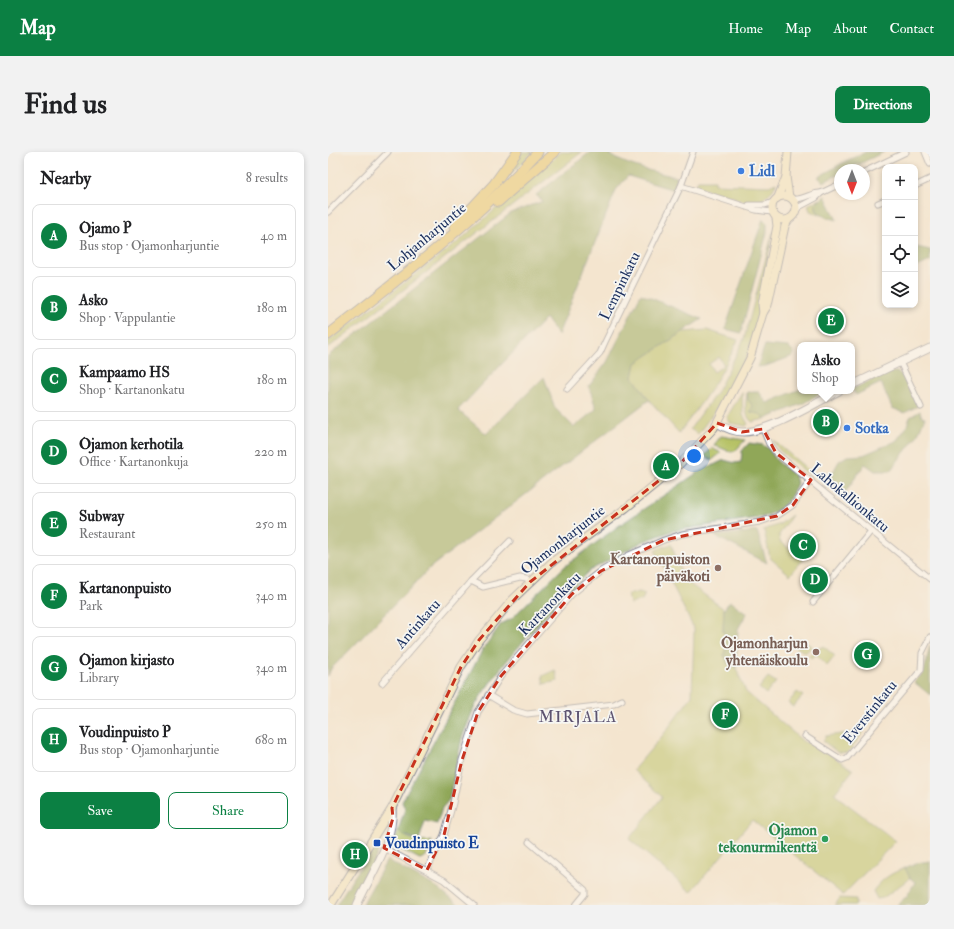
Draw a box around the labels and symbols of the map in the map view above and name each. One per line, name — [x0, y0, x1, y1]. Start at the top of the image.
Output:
place label: Lidl — [749, 162, 775, 181]
north arrow — [834, 164, 870, 200]
marker: Lidl — [736, 166, 746, 176]
street label: Lohjanharjuntie — [384, 199, 470, 275]
street label: Lempinkatu — [595, 248, 646, 324]
pin: E — [818, 306, 844, 336]
pin: B — [813, 407, 839, 437]
place label: Sotka — [855, 419, 889, 438]
marker: Sotka — [842, 423, 852, 433]
your location — [684, 446, 704, 466]
pin: A — [653, 451, 679, 481]
street label: Lahokallionkatu — [806, 459, 894, 537]
street label: Ojamonharjuntie — [517, 501, 609, 579]
pin: C — [790, 531, 816, 561]
place label: Kartanonpuiston päiväkoti — [610, 550, 710, 587]
marker: Kartanonpuiston päiväkoti — [713, 563, 723, 573]
pin: D — [802, 565, 828, 595]
street label: Kartanonkatu — [515, 568, 585, 640]
street label: Antinkatu — [391, 595, 445, 653]
place label: Ojamonharjun yhtenäiskoulu — [721, 634, 808, 671]
pin: G — [854, 640, 880, 670]
marker: Ojamonharjun yhtenäiskoulu — [811, 647, 821, 657]
street label: Everstinkatu — [839, 676, 902, 748]
pin: F — [712, 700, 738, 730]
district label: MIRJALA — [539, 707, 617, 728]
place label: Ojamon tekonurmikenttä — [718, 821, 818, 857]
place label: Voudinpuisto E — [384, 834, 479, 854]
marker: Ojamon tekonurmikenttä — [820, 834, 830, 844]
marker: Voudinpuisto E — [372, 838, 382, 848]
pin: H — [342, 840, 368, 870]

